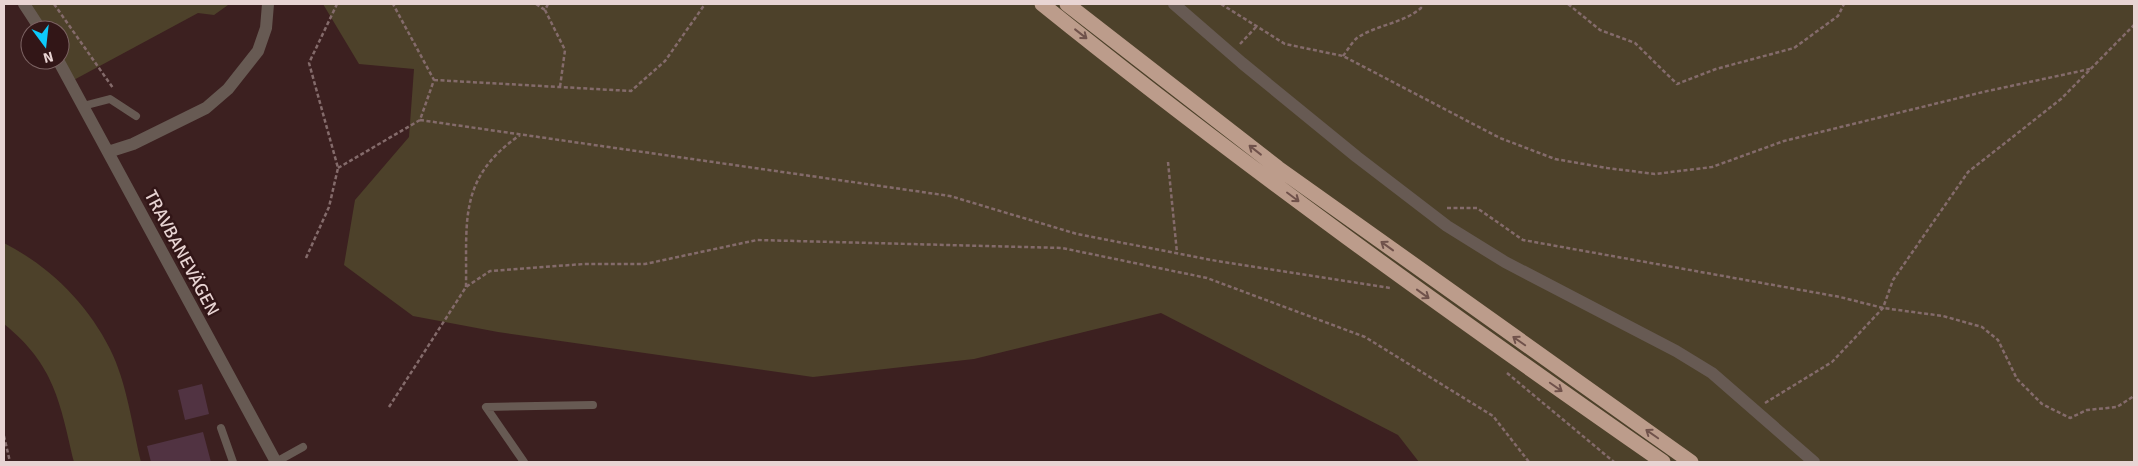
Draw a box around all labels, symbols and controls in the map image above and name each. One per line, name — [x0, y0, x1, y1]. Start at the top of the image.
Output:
north arrow — [20, 20, 70, 70]
one-way arrow — [1074, 28, 1087, 39]
text: N — [41, 48, 55, 67]
one-way arrow — [1248, 145, 1262, 155]
street label: TRAVBANEVÄGEN — [140, 187, 224, 319]
one-way arrow — [1286, 192, 1300, 202]
one-way arrow — [1380, 241, 1394, 251]
one-way arrow — [1416, 288, 1430, 299]
one-way arrow — [1512, 336, 1526, 346]
one-way arrow — [1549, 382, 1563, 392]
one-way arrow — [1645, 429, 1659, 439]

